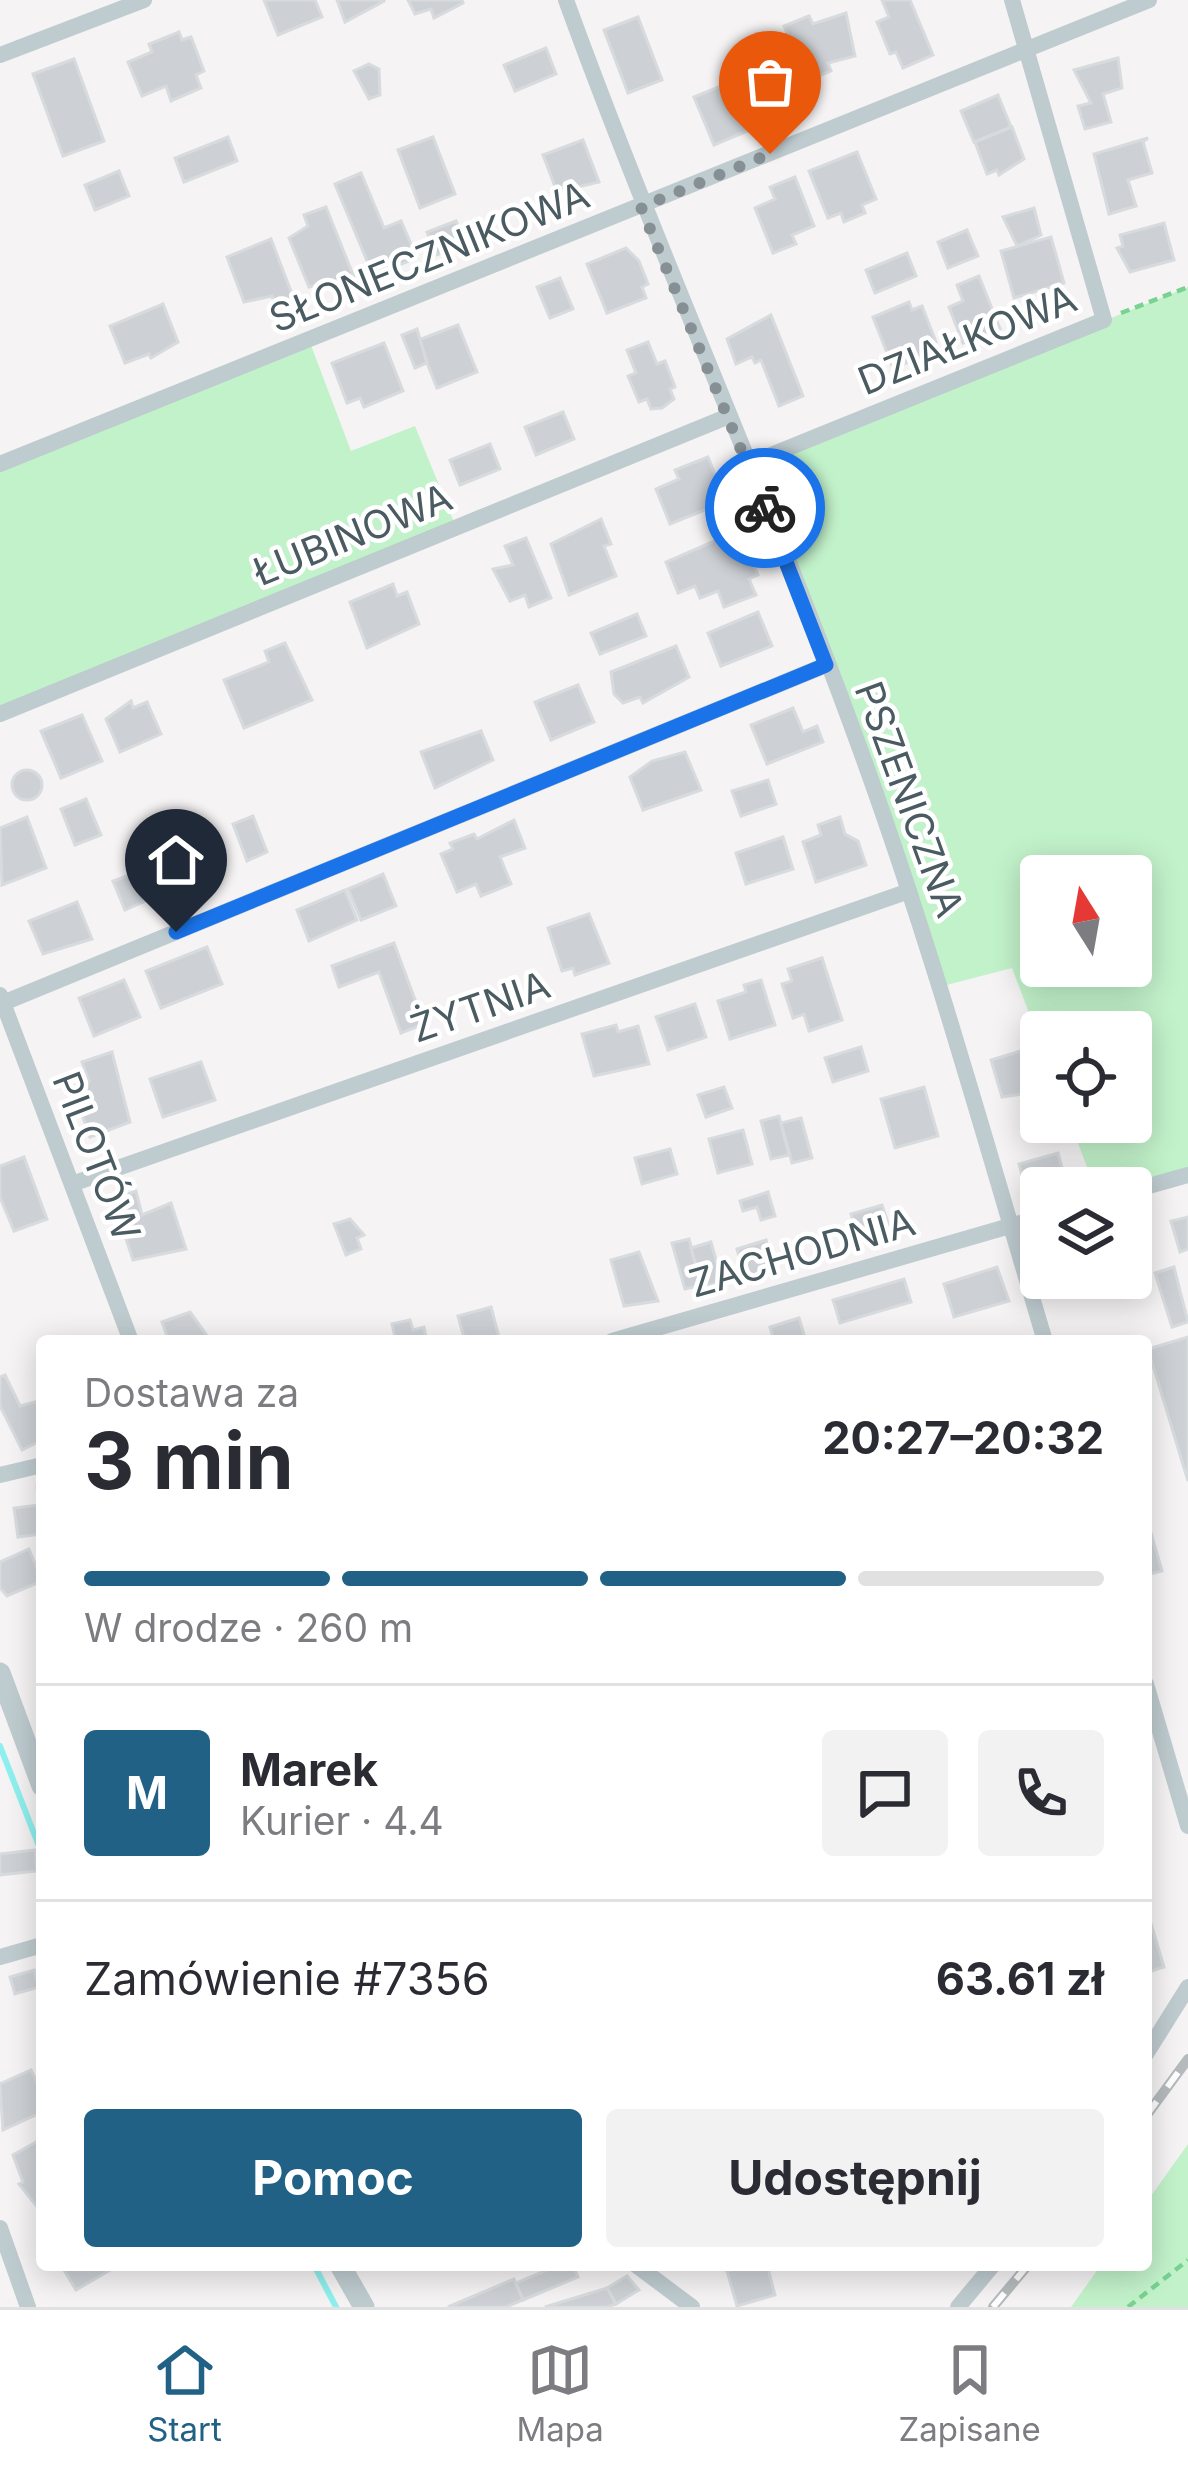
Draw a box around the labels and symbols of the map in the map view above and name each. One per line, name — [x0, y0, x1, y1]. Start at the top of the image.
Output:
pin — [719, 31, 821, 154]
street label: SŁONECZNIKOWA — [262, 170, 596, 342]
street label: DZIAŁKOWA — [851, 274, 1083, 404]
courier — [705, 448, 825, 568]
street label: ŁUBINOWA — [246, 473, 458, 595]
street label: PSZENICZNA — [846, 675, 974, 923]
pin — [125, 809, 227, 932]
north arrow — [1020, 855, 1152, 987]
street label: ŻYTNIA — [404, 960, 556, 1052]
street label: PILOTÓW — [43, 1065, 151, 1247]
street label: ZACHODNIA — [684, 1197, 920, 1307]

